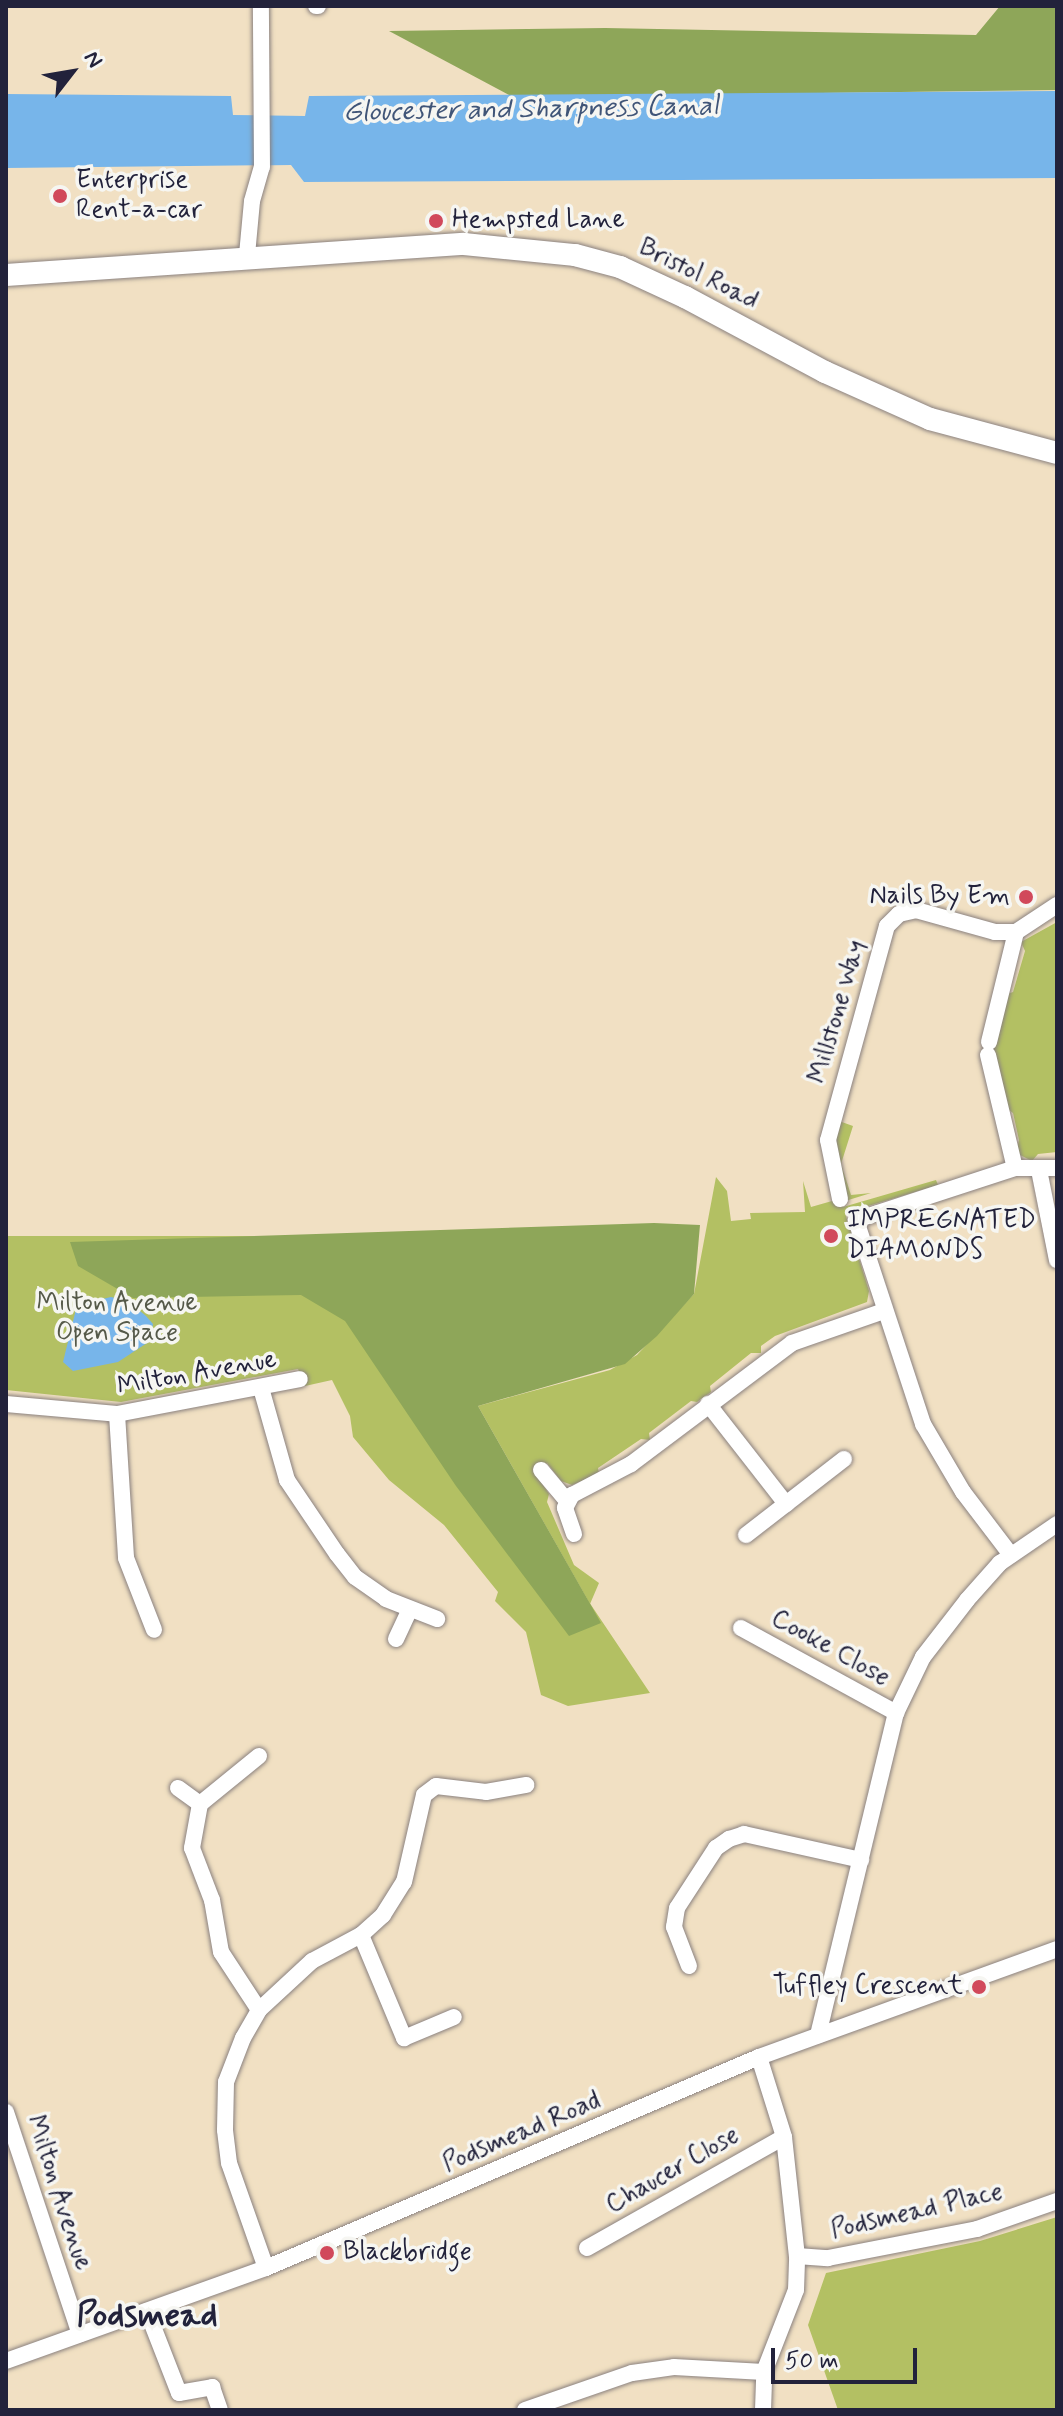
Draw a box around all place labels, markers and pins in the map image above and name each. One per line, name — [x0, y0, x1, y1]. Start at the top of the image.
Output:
place label: Enterprise Rent-a-car — [76, 165, 202, 226]
marker: Enterprise Rent-a-car — [51, 187, 69, 205]
place label: Hempsted Lane — [452, 205, 622, 237]
marker: Hempsted Lane — [427, 212, 445, 230]
place label: Nails By Em — [877, 881, 1010, 913]
marker: Nails By Em — [1017, 888, 1035, 906]
place label: IMPREGNATED DIAMONDS — [847, 1205, 1036, 1266]
marker: IMPREGNATED DIAMONDS — [822, 1227, 840, 1245]
place label: Tuffley Crescent — [781, 1971, 963, 2003]
marker: Tuffley Crescent — [970, 1978, 988, 1996]
place label: Blackbridge — [343, 2237, 472, 2269]
marker: Blackbridge — [318, 2244, 336, 2262]

